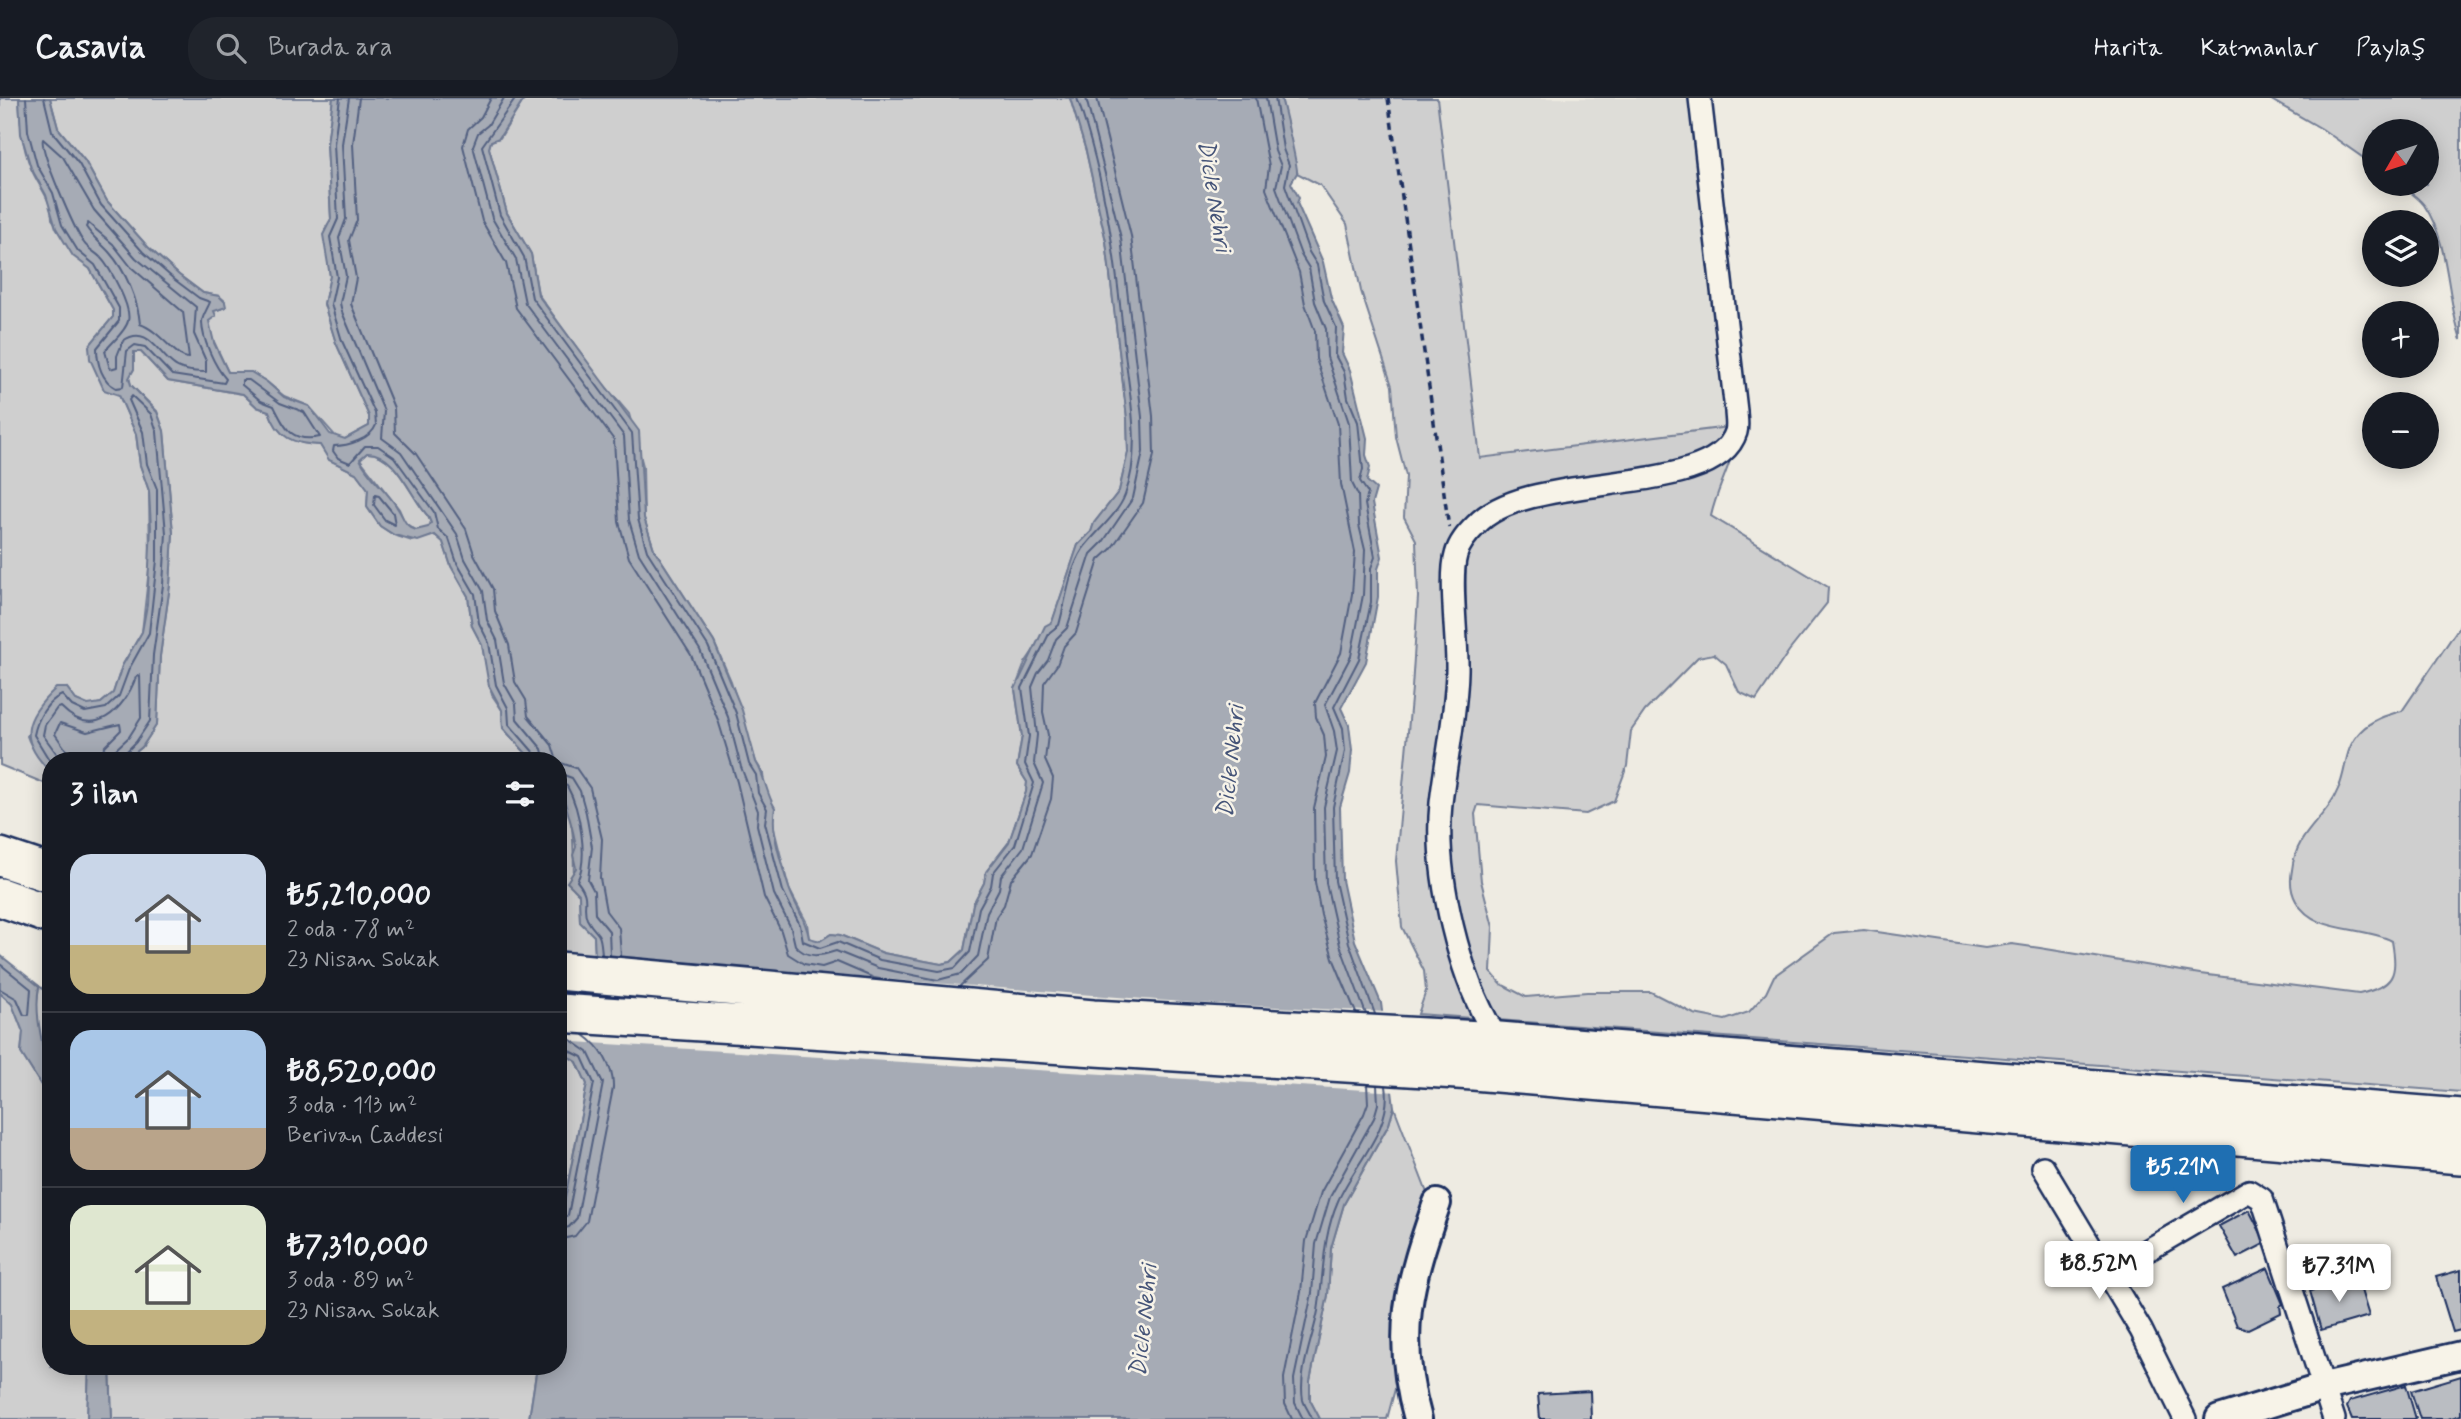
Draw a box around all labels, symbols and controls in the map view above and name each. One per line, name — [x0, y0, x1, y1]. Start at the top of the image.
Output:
search box — [188, 17, 678, 80]
text: Casavia — [35, 26, 146, 70]
icon: search — [212, 29, 250, 67]
text: Burada ara — [268, 31, 392, 65]
text: Harita — [2094, 33, 2162, 64]
text: Katmanlar — [2200, 33, 2318, 64]
text: Paylaş — [2356, 33, 2426, 64]
north arrow — [2362, 119, 2440, 196]
map controls — [2362, 119, 2439, 469]
water label: Dicle Nehri — [1189, 138, 1238, 256]
button: layers — [2362, 210, 2439, 287]
button: + — [2362, 301, 2439, 378]
button: − — [2362, 392, 2439, 469]
water label: Dicle Nehri — [1210, 701, 1253, 819]
text: 3 ilan — [70, 775, 139, 814]
icon: filters — [501, 775, 539, 813]
text: ₺5,210,000 — [287, 876, 431, 915]
icon: home — [126, 882, 210, 966]
text: 2 oda · 78 m² — [287, 915, 415, 945]
text: 23 Nisan Sokak — [287, 945, 439, 975]
text: ₺8,520,000 — [287, 1052, 437, 1091]
icon: home — [126, 1058, 210, 1142]
text: 3 oda · 113 m² — [287, 1091, 417, 1121]
text: Berivan Caddesi — [287, 1121, 443, 1151]
pin: ₺5.21M — [2126, 1146, 2240, 1205]
text: ₺5.21M — [2146, 1153, 2220, 1183]
text: ₺7,310,000 — [287, 1227, 428, 1266]
icon: home — [126, 1233, 210, 1317]
pin: ₺8.52M — [2042, 1242, 2156, 1301]
pin: ₺7.31M — [2282, 1244, 2396, 1304]
text: ₺8.52M — [2060, 1249, 2138, 1279]
text: ₺7.31M — [2303, 1252, 2375, 1282]
water label: Dicle Nehri — [1123, 1260, 1166, 1378]
text: 3 oda · 89 m² — [287, 1266, 414, 1296]
text: 23 Nisan Sokak — [287, 1296, 439, 1326]

